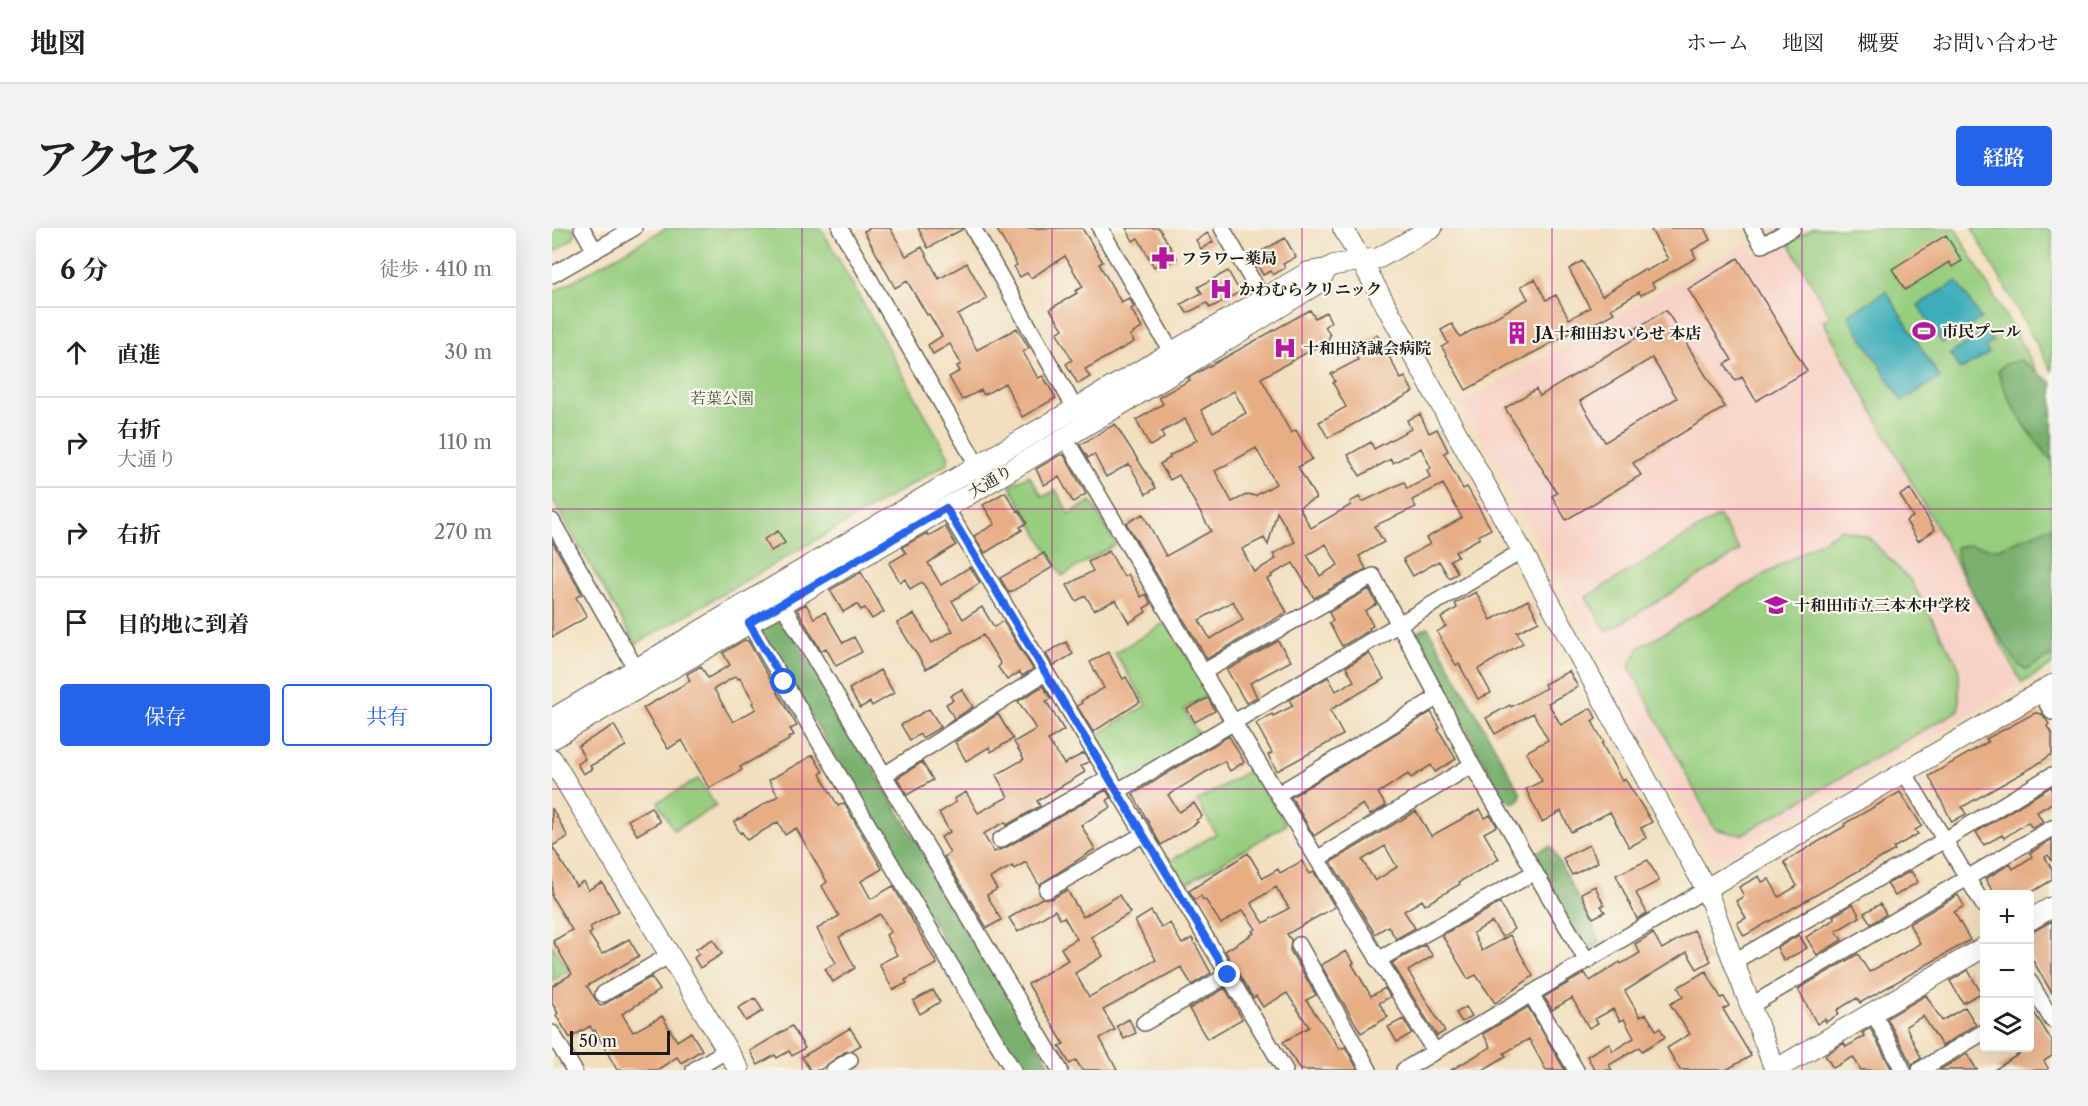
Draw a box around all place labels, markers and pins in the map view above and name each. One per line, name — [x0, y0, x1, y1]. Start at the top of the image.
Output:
pharmacy icon: フラワー薬局 — [1150, 245, 1176, 271]
place label: フラワー薬局 — [1181, 248, 1277, 268]
hospital icon: かわむらクリニック — [1208, 276, 1234, 302]
place label: かわむらクリニック — [1239, 279, 1382, 299]
sports icon: 市民プール — [1911, 318, 1937, 344]
building icon: JA十和田おいらせ 本店 — [1504, 320, 1530, 346]
place label: 市民プール — [1942, 321, 2021, 341]
place label: JA十和田おいらせ 本店 — [1532, 323, 1701, 343]
hospital icon: 十和田済誠会病院 — [1272, 335, 1298, 361]
place label: 十和田済誠会病院 — [1303, 338, 1431, 358]
school or university icon: 十和田市立三本木中学校 — [1763, 592, 1789, 618]
place label: 十和田市立三本木中学校 — [1794, 595, 1971, 615]

